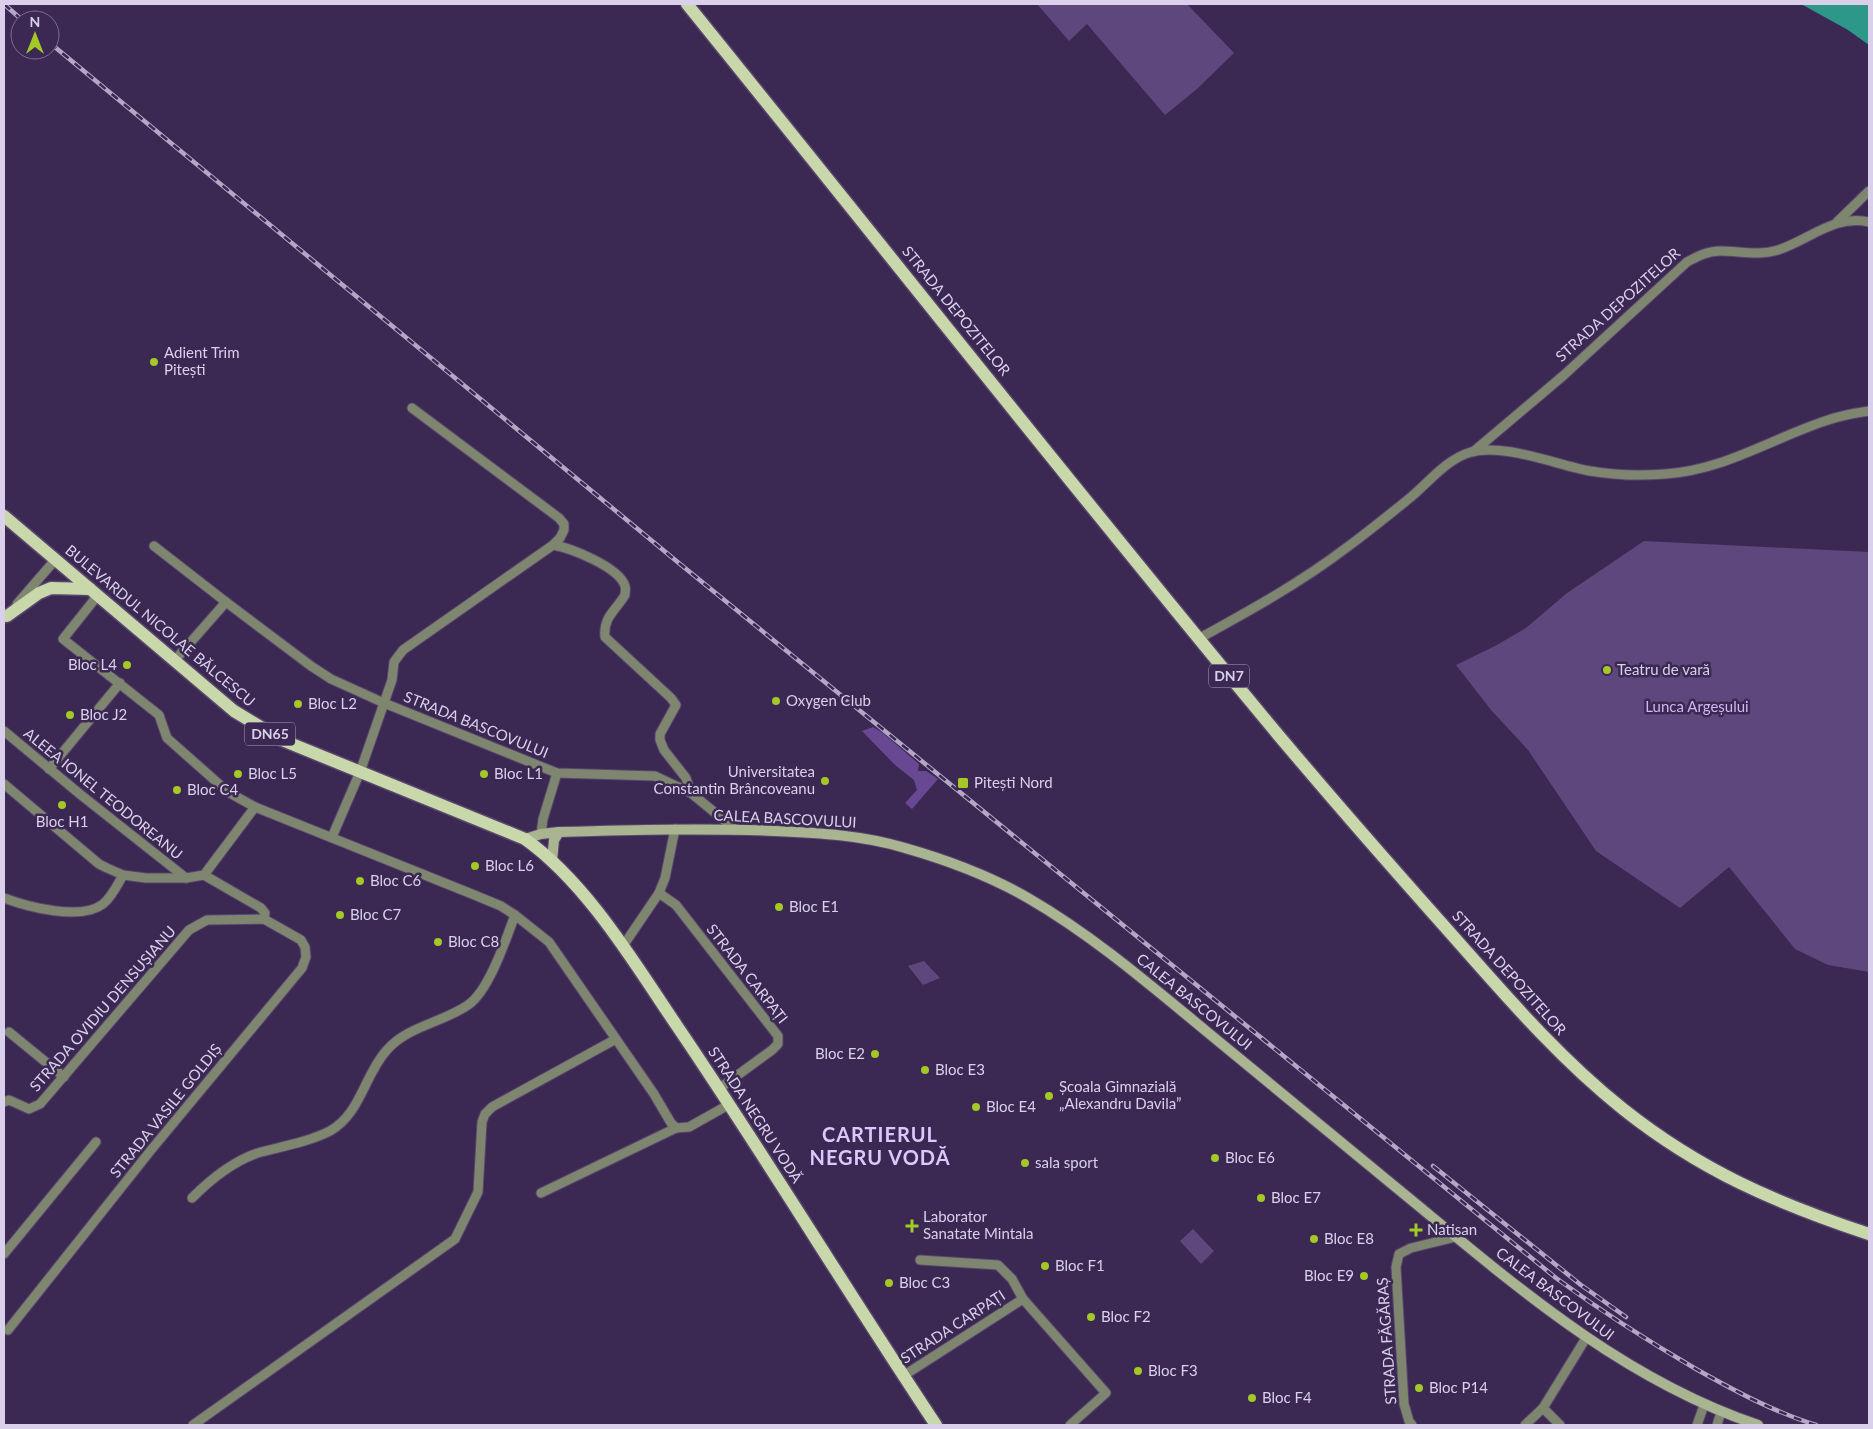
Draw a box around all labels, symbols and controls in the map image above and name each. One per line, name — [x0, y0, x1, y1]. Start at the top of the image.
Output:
north arrow — [10, 10, 60, 60]
text: N — [30, 13, 40, 30]
street label: STRADA DEPOZITELOR — [899, 242, 1015, 379]
street label: STRADA DEPOZITELOR — [1551, 243, 1684, 365]
place label: Adient Trim Pitești — [164, 343, 240, 378]
marker: Adient Trim Pitești — [148, 356, 160, 368]
street label: BULEVARDUL NICOLAE BĂLCESCU — [62, 541, 259, 710]
place label: Bloc L4 — [68, 655, 117, 673]
marker: Bloc L4 — [121, 659, 133, 671]
place label: Teatru de vară — [1617, 660, 1710, 678]
road number: DN7 — [1209, 664, 1249, 688]
marker: Teatru de vară — [1601, 664, 1613, 676]
street label: STRADA BASCOVULUI — [401, 687, 551, 761]
place label: Oxygen Club — [786, 691, 871, 709]
place label: Bloc L2 — [308, 694, 357, 712]
marker: Oxygen Club — [770, 695, 782, 707]
park label: Lunca Argeșului — [1645, 697, 1749, 715]
marker: Bloc L2 — [292, 698, 304, 710]
place label: Bloc J2 — [80, 705, 127, 723]
marker: Bloc J2 — [64, 709, 76, 721]
road number: DN65 — [245, 722, 295, 746]
street label: ALEEA IONEL TEODOREANU — [21, 724, 187, 863]
place label: Universitatea Constantin Brâncoveanu — [654, 762, 815, 797]
place label: Bloc L5 — [248, 764, 297, 782]
place label: Bloc L1 — [494, 764, 543, 782]
marker: Bloc L5 — [232, 768, 244, 780]
marker: Bloc L1 — [478, 768, 490, 780]
place label: Pitești Nord — [974, 773, 1053, 791]
marker: Universitatea Constantin Brâncoveanu — [819, 775, 831, 787]
marker: Pitești Nord — [956, 776, 970, 790]
place label: Bloc C4 — [187, 780, 239, 798]
marker: Bloc C4 — [171, 784, 183, 796]
marker: Bloc H1 — [56, 799, 68, 811]
street label: CALEA BASCOVULUI — [713, 805, 857, 831]
place label: Bloc H1 — [36, 812, 88, 830]
place label: Bloc L6 — [485, 856, 534, 874]
marker: Bloc L6 — [469, 860, 481, 872]
place label: Bloc C6 — [370, 871, 422, 889]
marker: Bloc C6 — [354, 875, 366, 887]
place label: Bloc E1 — [789, 897, 839, 915]
marker: Bloc E1 — [773, 901, 785, 913]
place label: Bloc C7 — [350, 905, 402, 923]
street label: STRADA DEPOZITELOR — [1449, 906, 1571, 1039]
marker: Bloc C7 — [334, 909, 346, 921]
street label: STRADA CARPAȚI — [703, 920, 792, 1027]
street label: STRADA OVIDIU DENSUȘIANU — [25, 922, 179, 1095]
place label: Bloc C8 — [448, 932, 499, 950]
marker: Bloc C8 — [432, 936, 444, 948]
street label: CALEA BASCOVULUI — [1133, 949, 1256, 1053]
street label: STRADA VASILE GOLDIȘ — [106, 1040, 225, 1181]
street label: STRADA NEGRU VODĂ — [705, 1043, 807, 1187]
place label: Bloc E2 — [815, 1044, 865, 1062]
marker: Bloc E2 — [869, 1048, 881, 1060]
place label: Bloc E3 — [935, 1060, 985, 1078]
marker: Bloc E3 — [919, 1064, 931, 1076]
place label: Școala Gimnazială „Alexandru Davila” — [1059, 1077, 1181, 1112]
marker: Școala Gimnazială „Alexandru Davila” — [1043, 1090, 1055, 1102]
place label: Bloc E4 — [986, 1097, 1036, 1115]
marker: Bloc E4 — [970, 1101, 982, 1113]
district label: CARTIERUL NEGRU VODĂ — [809, 1122, 951, 1169]
place label: Bloc E6 — [1225, 1148, 1275, 1166]
marker: Bloc E6 — [1209, 1152, 1221, 1164]
place label: sala sport — [1035, 1153, 1099, 1171]
marker: sala sport — [1019, 1157, 1031, 1169]
place label: Bloc E7 — [1271, 1188, 1321, 1206]
marker: Bloc E7 — [1255, 1192, 1267, 1204]
place label: Laborator Sanatate Mintala — [923, 1207, 1034, 1242]
marker: Laborator Sanatate Mintala — [905, 1219, 919, 1233]
place label: Natisan — [1427, 1220, 1477, 1238]
marker: Natisan — [1409, 1223, 1423, 1237]
place label: Bloc E8 — [1324, 1229, 1374, 1247]
marker: Bloc E8 — [1308, 1233, 1320, 1245]
street label: CALEA BASCOVULUI — [1493, 1243, 1618, 1343]
place label: Bloc F1 — [1055, 1256, 1105, 1274]
marker: Bloc F1 — [1039, 1260, 1051, 1272]
place label: Bloc E9 — [1304, 1266, 1354, 1284]
marker: Bloc E9 — [1358, 1270, 1370, 1282]
place label: Bloc C3 — [899, 1273, 950, 1291]
marker: Bloc C3 — [883, 1277, 895, 1289]
street label: STRADA FĂGĂRAȘ — [1373, 1277, 1399, 1405]
street label: STRADA CARPAȚI — [897, 1286, 1008, 1367]
place label: Bloc F2 — [1101, 1307, 1151, 1325]
marker: Bloc F2 — [1085, 1311, 1097, 1323]
place label: Bloc F3 — [1148, 1361, 1198, 1379]
marker: Bloc F3 — [1132, 1365, 1144, 1377]
place label: Bloc P14 — [1429, 1378, 1488, 1396]
marker: Bloc P14 — [1413, 1382, 1425, 1394]
place label: Bloc F4 — [1262, 1388, 1312, 1406]
marker: Bloc F4 — [1246, 1392, 1258, 1404]

